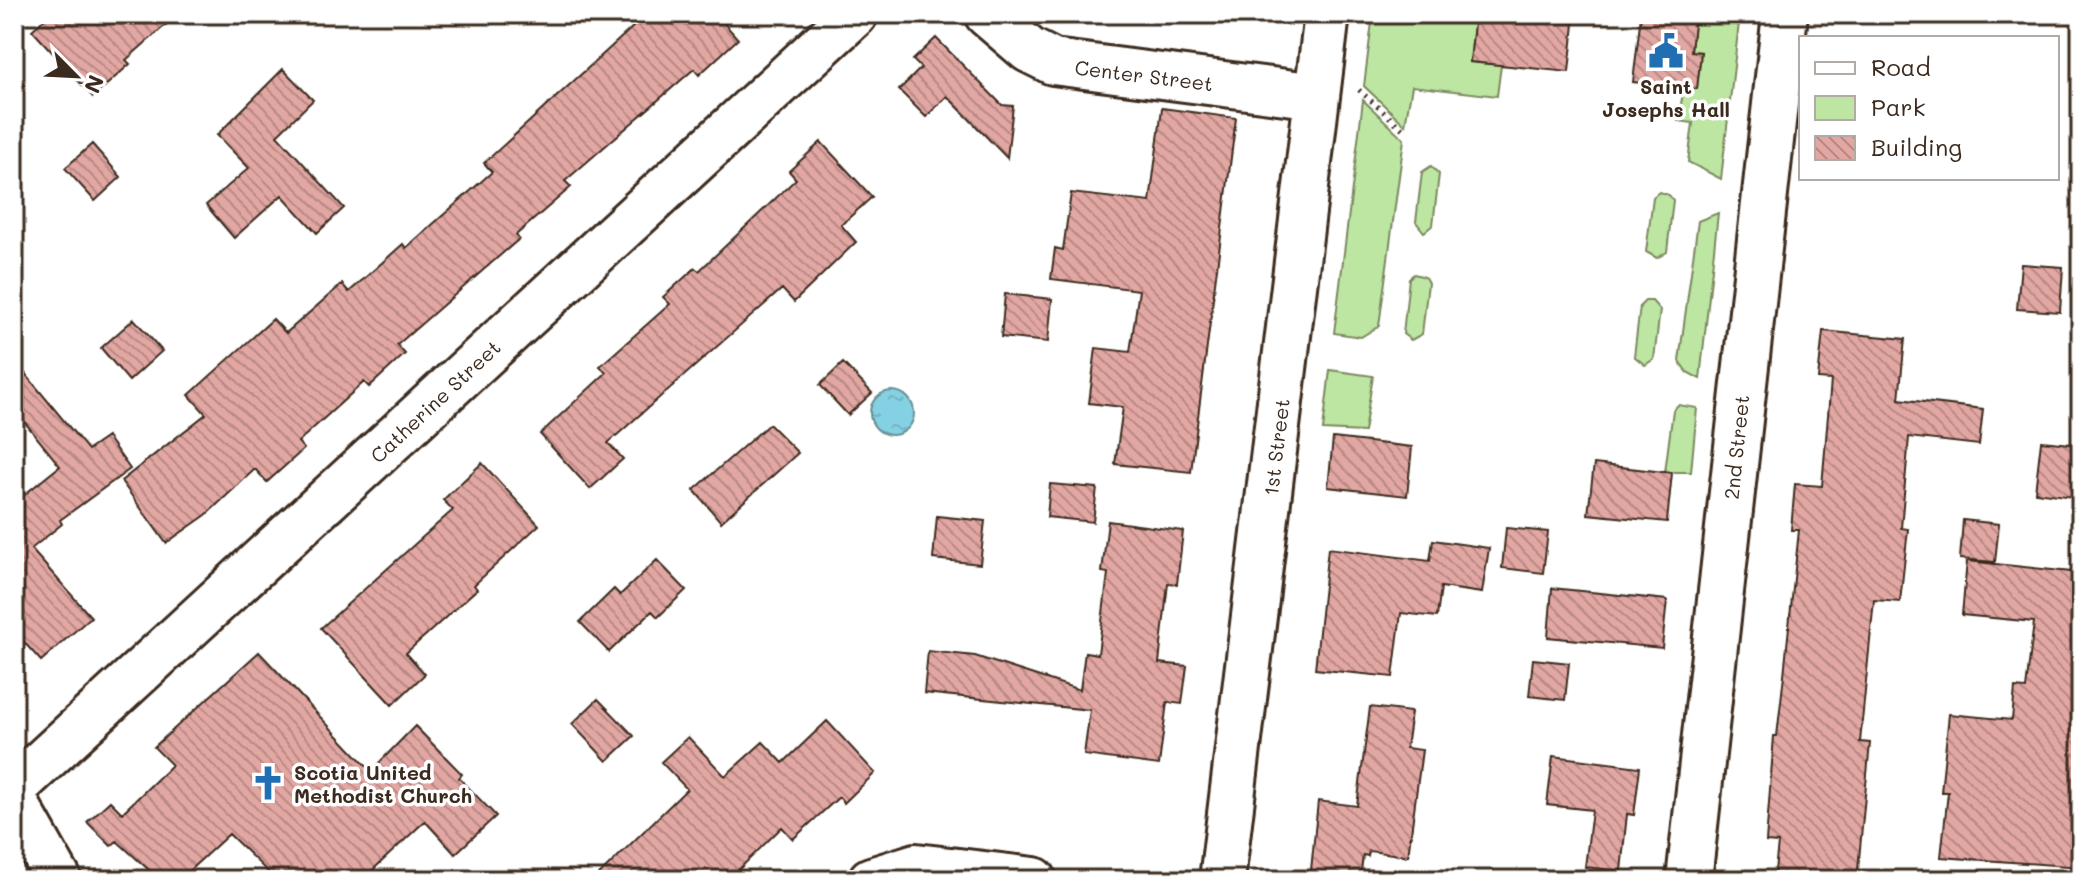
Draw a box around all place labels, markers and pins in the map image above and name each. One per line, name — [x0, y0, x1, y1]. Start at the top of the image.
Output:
public building icon: Saint Josephs Hall — [1647, 32, 1685, 70]
place label: Saint Josephs Hall — [1602, 73, 1730, 122]
place label: Scotia United Methodist Church — [294, 759, 472, 808]
church icon: Scotia United Methodist Church — [249, 764, 287, 802]

